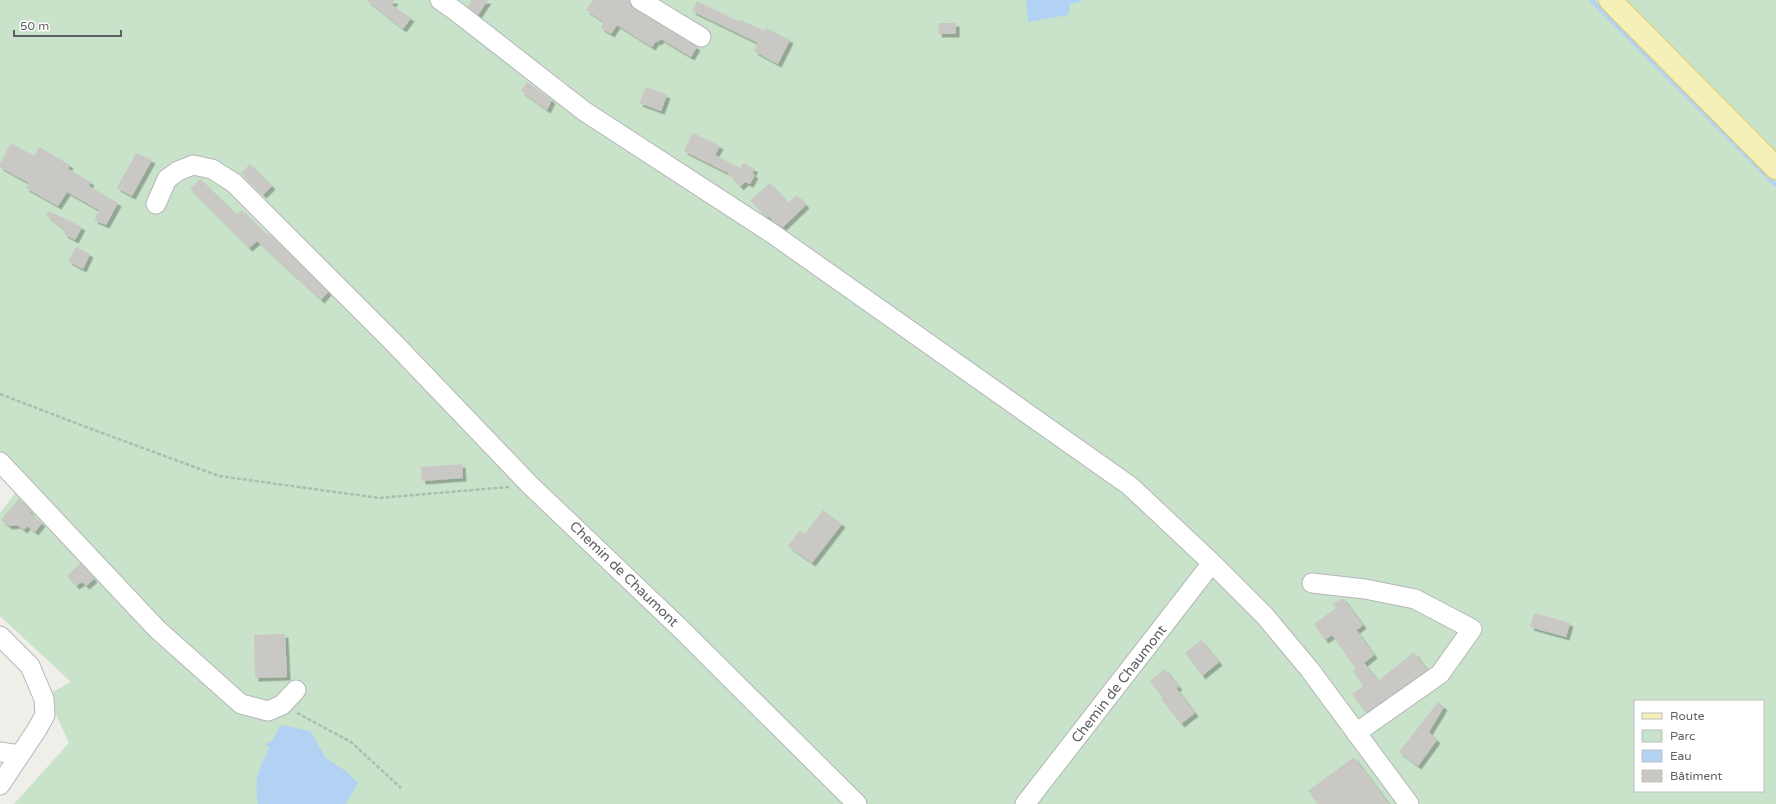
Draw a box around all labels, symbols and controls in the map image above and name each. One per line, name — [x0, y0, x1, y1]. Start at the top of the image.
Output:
scale bar — [14, 12, 121, 38]
text: 50 m — [20, 19, 49, 33]
street label: Chemin de Chaumont — [566, 518, 682, 631]
street label: Chemin de Chaumont — [1068, 621, 1171, 746]
legend — [1634, 700, 1764, 792]
text: Route — [1670, 709, 1705, 723]
text: Parc — [1670, 729, 1695, 743]
text: Eau — [1670, 749, 1692, 763]
text: Bâtiment — [1670, 769, 1722, 783]

